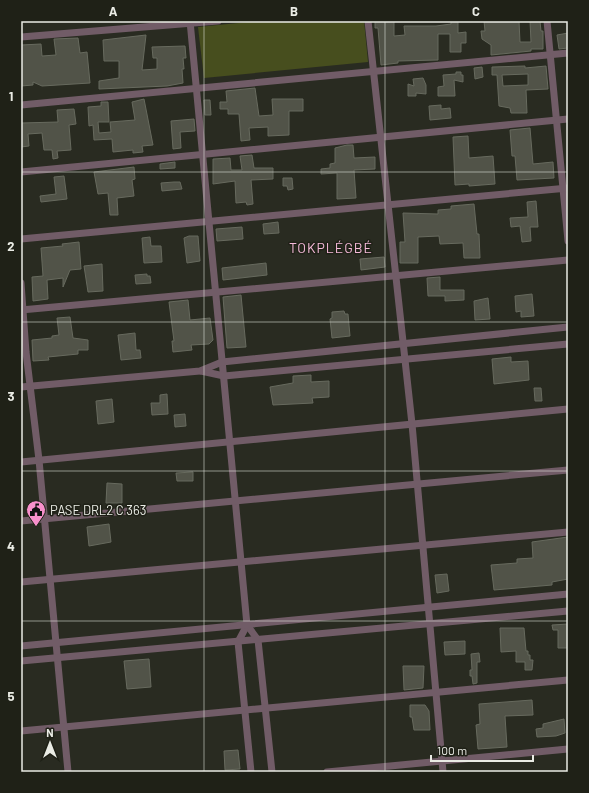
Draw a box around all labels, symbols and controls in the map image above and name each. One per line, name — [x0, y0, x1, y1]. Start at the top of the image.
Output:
text: A — [109, 3, 118, 19]
text: B — [290, 3, 298, 19]
text: C — [472, 3, 480, 19]
text: 1 — [9, 88, 13, 104]
text: 2 — [7, 238, 15, 254]
district label: TOKPLÉGBÉ — [289, 239, 373, 256]
text: 3 — [7, 388, 15, 404]
public building icon: PASE DRL2 C 363 — [25, 499, 47, 527]
place label: PASE DRL2 C 363 — [50, 502, 146, 518]
text: 4 — [7, 538, 15, 554]
text: 5 — [7, 688, 15, 704]
north arrow — [30, 723, 70, 763]
text: N — [46, 726, 54, 739]
scale bar — [431, 737, 533, 763]
text: 100 m — [437, 743, 467, 757]

